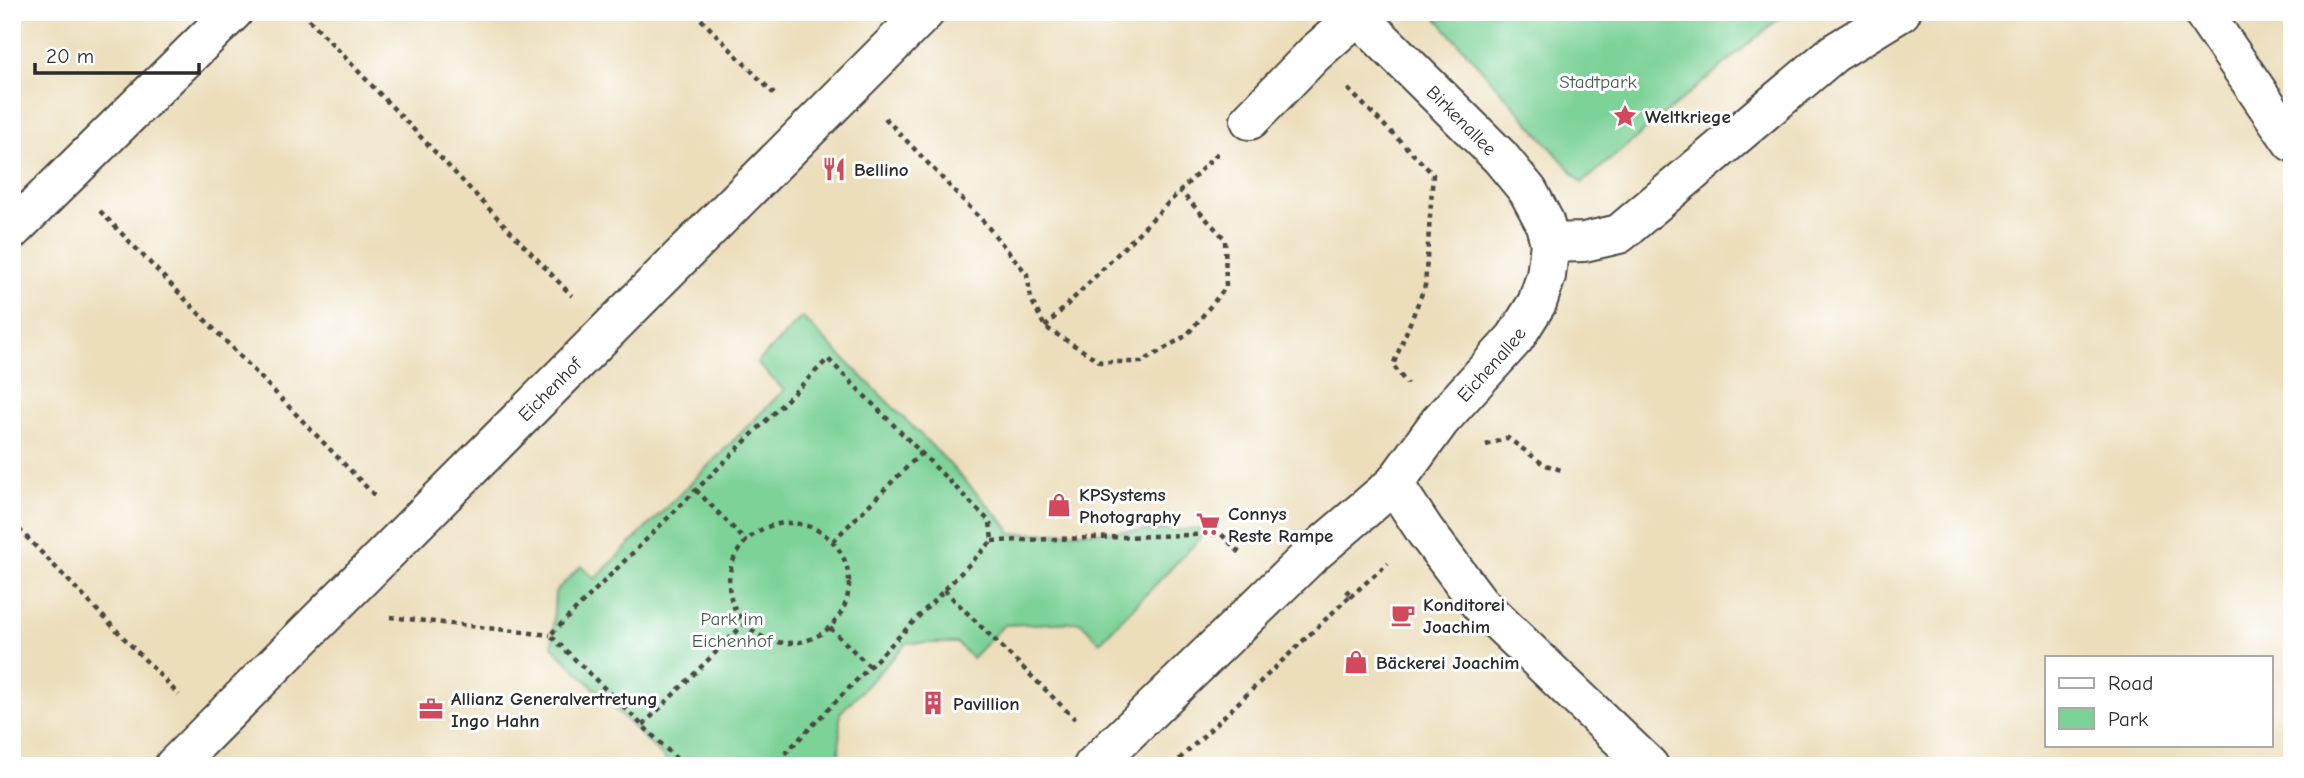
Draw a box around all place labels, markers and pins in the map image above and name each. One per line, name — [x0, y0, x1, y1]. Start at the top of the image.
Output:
place icon: Weltkriege — [1611, 102, 1639, 130]
place label: Weltkriege — [1645, 106, 1731, 128]
restaurant icon: Bellino — [820, 155, 848, 183]
place label: Bellino — [854, 159, 909, 181]
place label: KPSystems Photography — [1079, 484, 1181, 528]
shop icon: KPSystems Photography — [1045, 491, 1073, 519]
place label: Connys Reste Rampe — [1228, 503, 1333, 547]
supermarket icon: Connys Reste Rampe — [1194, 510, 1222, 538]
place label: Konditorei Joachim — [1423, 594, 1505, 638]
cafe icon: Konditorei Joachim — [1389, 601, 1417, 629]
shop icon: Bäckerei Joachim — [1342, 648, 1370, 676]
place label: Bäckerei Joachim — [1376, 652, 1519, 674]
place label: Allianz Generalvertretung Ingo Hahn — [451, 688, 658, 732]
building icon: Pavillion — [919, 689, 947, 717]
place label: Pavillion — [953, 693, 1020, 715]
office icon: Allianz Generalvertretung Ingo Hahn — [417, 695, 445, 723]

